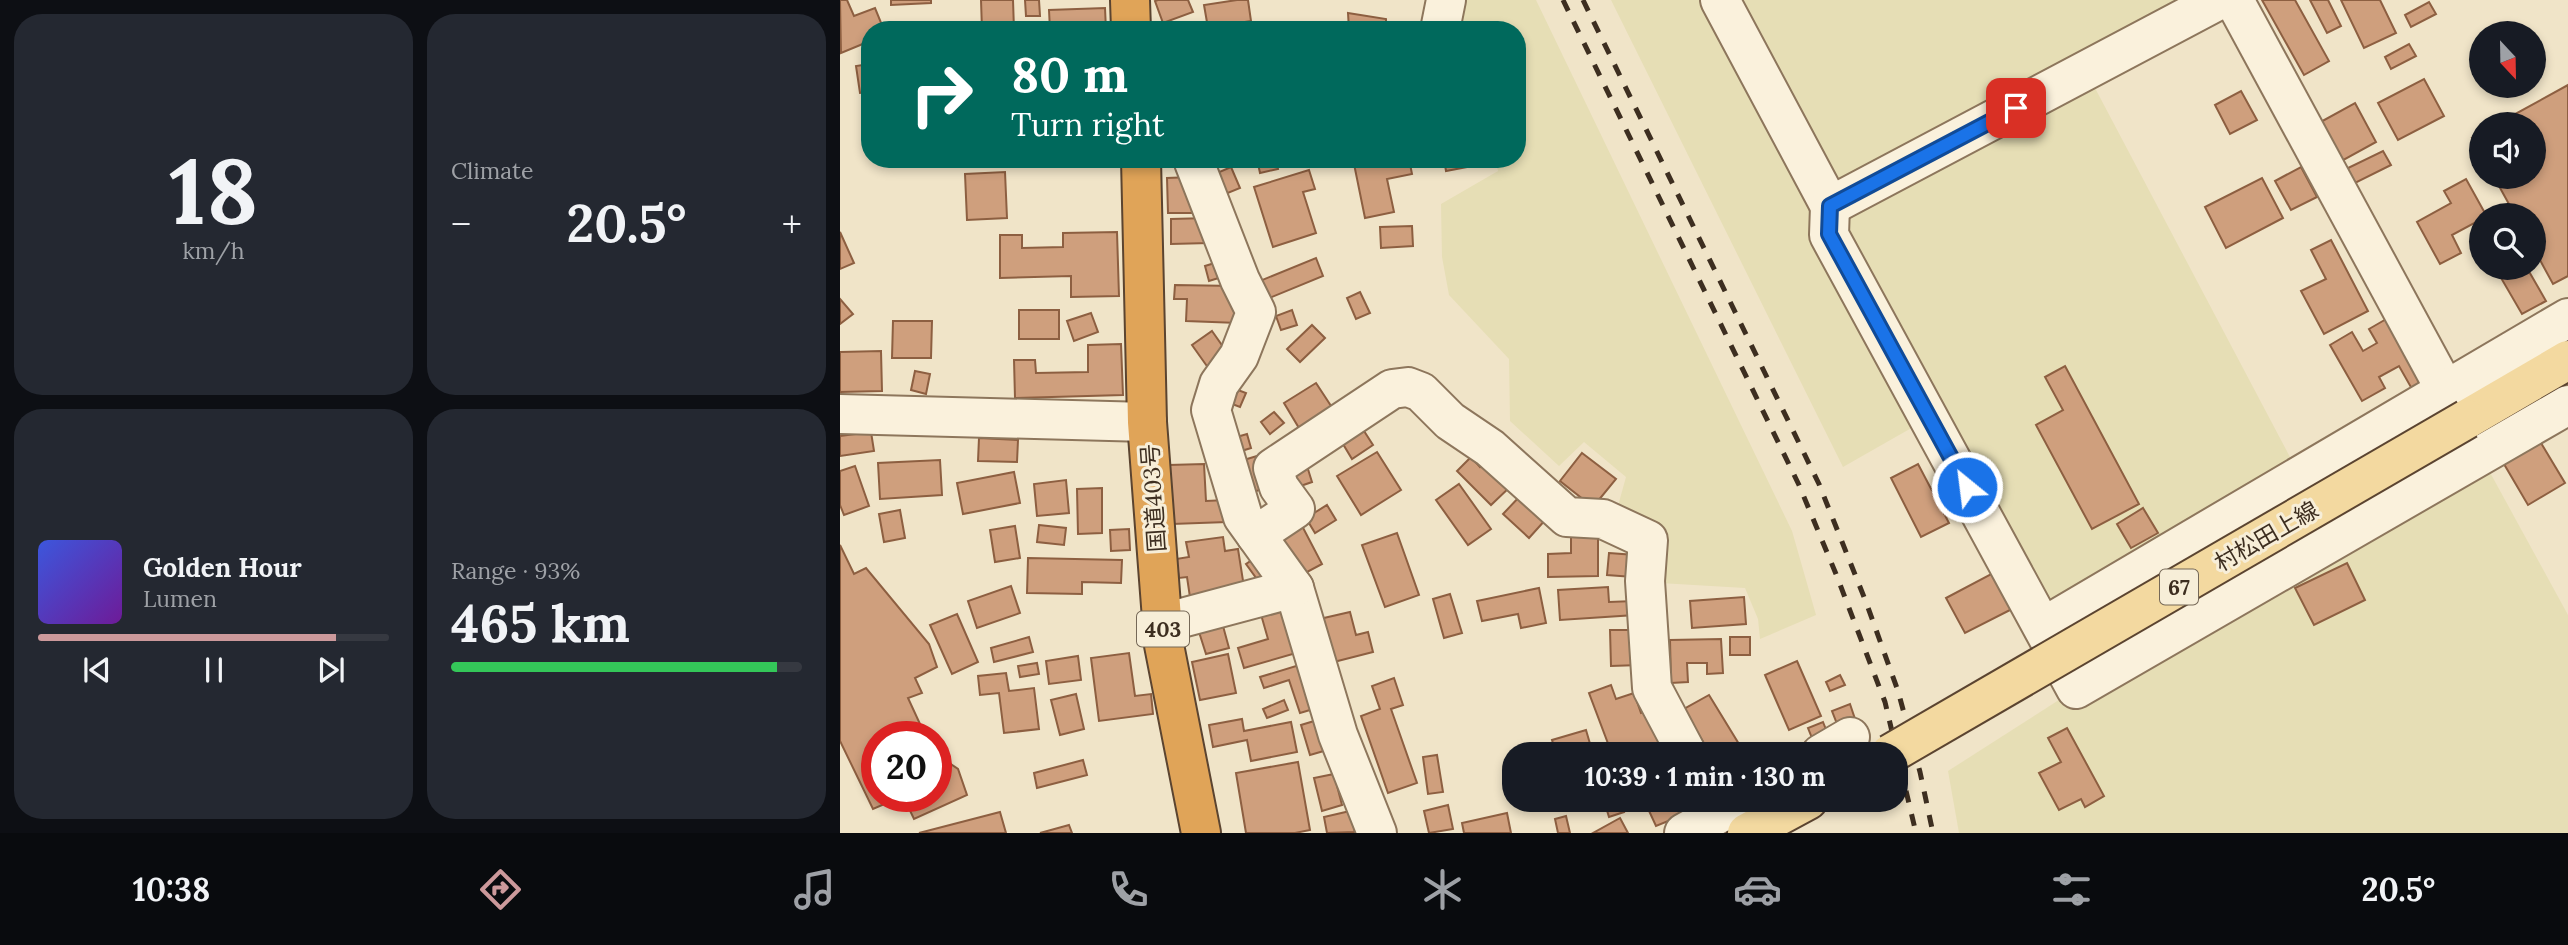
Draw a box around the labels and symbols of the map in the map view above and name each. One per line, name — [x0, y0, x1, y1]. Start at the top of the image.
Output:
north arrow — [2469, 21, 2546, 98]
pin — [1986, 78, 2046, 138]
street label: 国道403号 — [1135, 443, 1171, 553]
position arrow — [1930, 450, 2004, 524]
street label: 村松田上線 — [2209, 495, 2323, 577]
road number: 67 — [2160, 570, 2198, 604]
road number: 403 — [1137, 612, 1189, 646]
speed limit sign: 20 — [861, 721, 952, 812]

